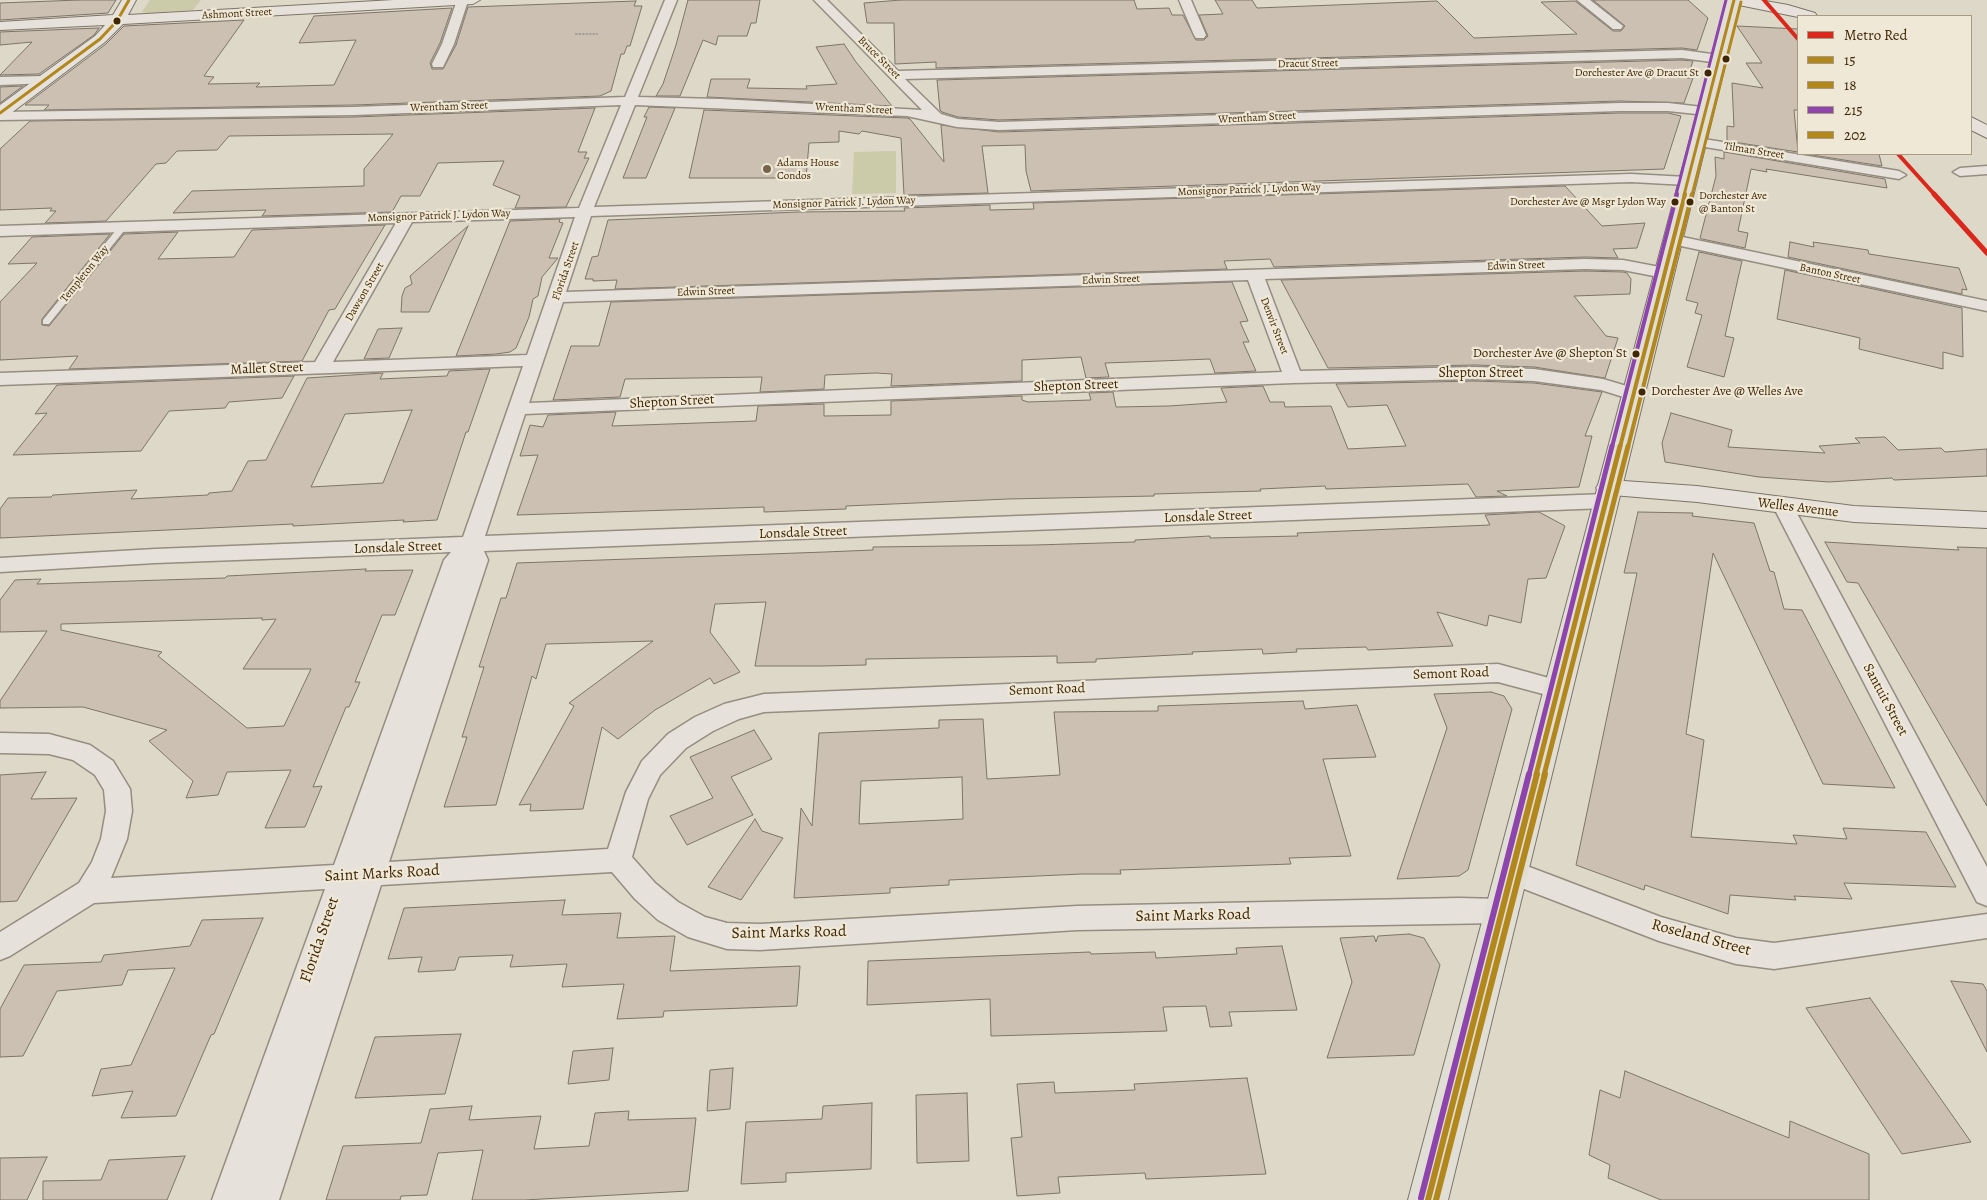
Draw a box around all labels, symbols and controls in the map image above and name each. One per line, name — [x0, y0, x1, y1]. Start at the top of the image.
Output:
street label: Ashmont Street — [202, 6, 272, 22]
legend — [1797, 15, 1972, 155]
unlabelled marker — [112, 16, 122, 26]
text: Metro Red — [1844, 25, 1908, 45]
street label: Bruce Street — [855, 34, 903, 82]
text: 15 — [1844, 50, 1856, 70]
unlabelled marker — [1721, 54, 1731, 64]
street label: Dracut Street — [1278, 57, 1338, 71]
place label: Dorchester Ave @ Dracut St — [1575, 66, 1699, 80]
marker: Dorchester Ave @ Dracut St — [1703, 68, 1713, 78]
text: 18 — [1844, 75, 1856, 95]
street label: Wrentham Street — [410, 99, 488, 115]
street label: Wrentham Street — [815, 100, 893, 118]
text: 215 — [1844, 100, 1863, 120]
street label: Wrentham Street — [1218, 109, 1296, 127]
text: 202 — [1844, 125, 1866, 145]
street label: Tilman Street — [1723, 140, 1785, 162]
place label: Adams House Condos — [777, 156, 839, 182]
marker: Adams House Condos — [761, 163, 773, 175]
street label: Monsignor Patrick J. Lydon Way — [1177, 181, 1321, 199]
place label: Dorchester Ave @ Banton St — [1699, 189, 1767, 215]
street label: Monsignor Patrick J. Lydon Way — [772, 194, 916, 212]
place label: Dorchester Ave @ Msgr Lydon Way — [1510, 195, 1666, 209]
marker: Dorchester Ave @ Msgr Lydon Way — [1670, 197, 1680, 207]
marker: Dorchester Ave @ Banton St — [1685, 197, 1695, 207]
street label: Monsignor Patrick J. Lydon Way — [367, 207, 511, 225]
street label: Florida Street — [550, 240, 582, 302]
street label: Templeton Way — [58, 243, 112, 305]
street label: Edwin Street — [1487, 258, 1545, 274]
street label: Dawson Street — [343, 260, 387, 324]
street label: Banton Street — [1798, 261, 1862, 287]
street label: Edwin Street — [1082, 272, 1140, 288]
street label: Edwin Street — [677, 284, 735, 300]
street label: Denvir Street — [1257, 296, 1291, 356]
place label: Dorchester Ave @ Shepton St — [1473, 346, 1627, 362]
marker: Dorchester Ave @ Shepton St — [1631, 349, 1641, 359]
street label: Mallet Street — [230, 359, 304, 379]
street label: Shepton Street — [1439, 366, 1523, 382]
street label: Shepton Street — [1033, 376, 1119, 396]
place label: Dorchester Ave @ Welles Ave — [1651, 384, 1803, 400]
marker: Dorchester Ave @ Welles Ave — [1637, 387, 1647, 397]
street label: Shepton Street — [629, 391, 715, 413]
street label: Welles Avenue — [1757, 495, 1839, 521]
street label: Lonsdale Street — [1164, 507, 1252, 527]
street label: Lonsdale Street — [759, 523, 847, 543]
street label: Lonsdale Street — [354, 538, 442, 558]
street label: Santuit Street — [1859, 661, 1911, 739]
street label: Semont Road — [1413, 664, 1489, 684]
street label: Semont Road — [1009, 680, 1085, 700]
street label: Saint Marks Road — [324, 861, 440, 887]
street label: Florida Street — [296, 895, 344, 985]
street label: Saint Marks Road — [1135, 905, 1251, 927]
street label: Roseland Street — [1649, 916, 1753, 960]
street label: Saint Marks Road — [731, 922, 847, 944]

